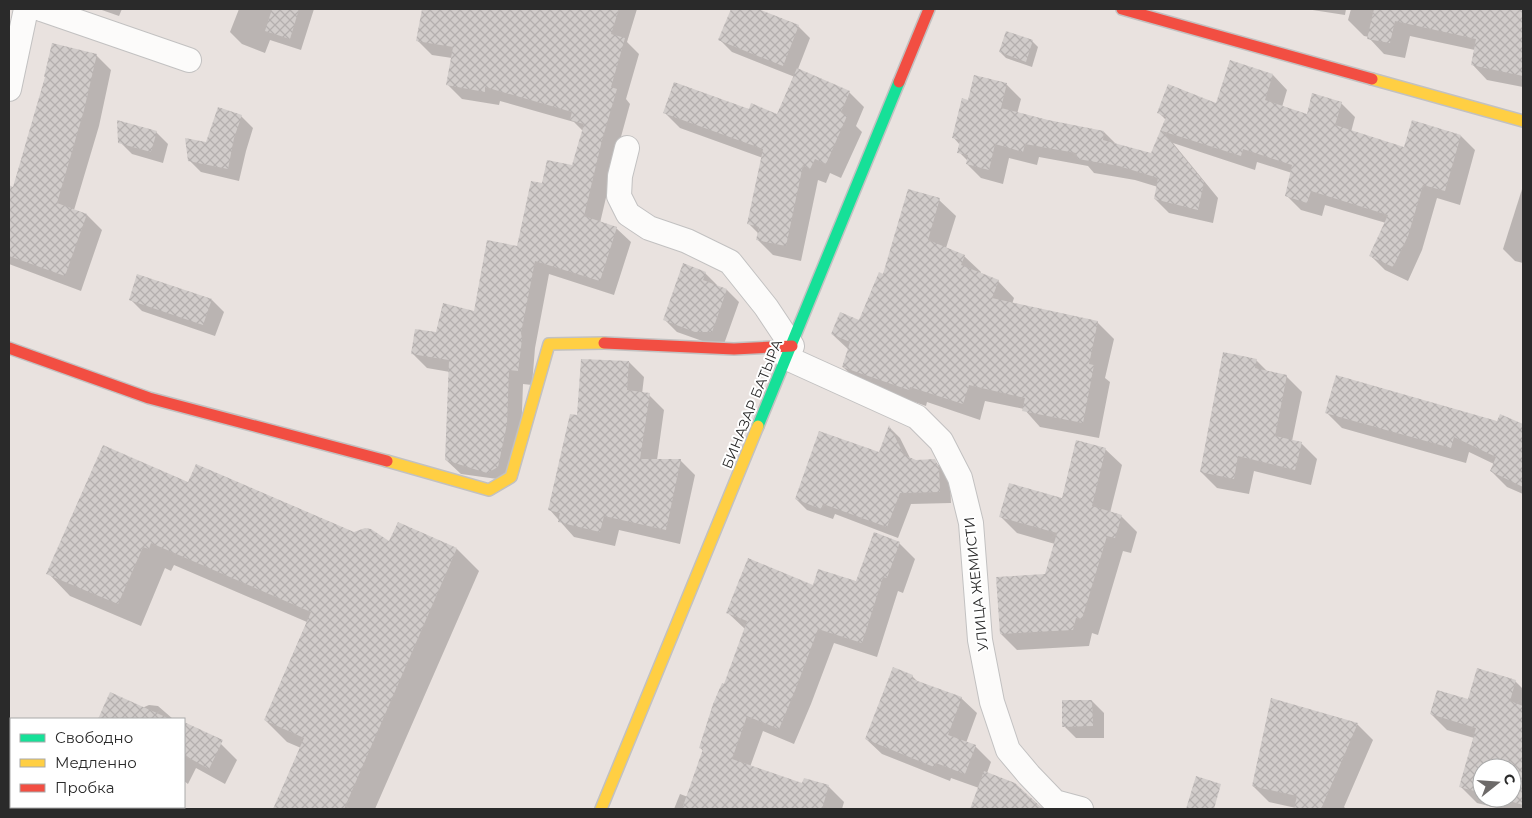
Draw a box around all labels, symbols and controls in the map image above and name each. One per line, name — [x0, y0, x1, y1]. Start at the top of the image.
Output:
street label: БИНАЗАР БАТЫРА — [718, 336, 786, 471]
street label: УЛИЦА ЖЕМИСТИ — [960, 516, 992, 652]
legend — [10, 718, 185, 808]
text: Свободно — [55, 728, 133, 747]
text: Медленно — [55, 753, 137, 772]
north arrow — [1472, 758, 1522, 808]
text: С — [1499, 772, 1520, 787]
text: Пробка — [55, 778, 114, 797]

